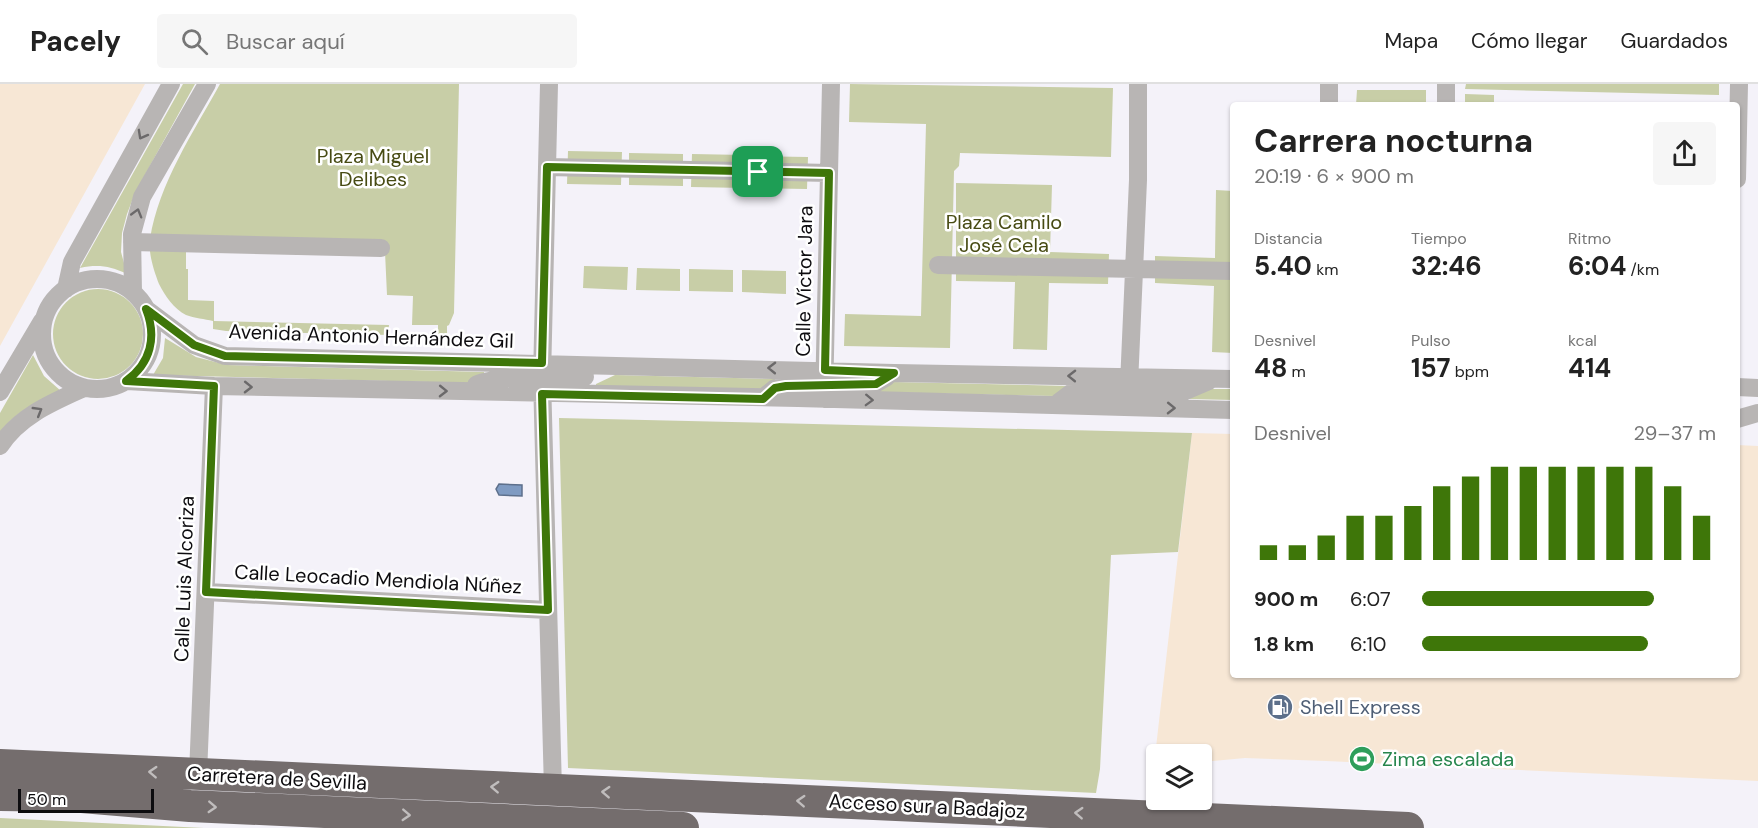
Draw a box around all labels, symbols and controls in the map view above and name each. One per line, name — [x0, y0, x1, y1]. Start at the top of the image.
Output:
search box — [157, 14, 577, 68]
text: Pacely — [30, 23, 121, 60]
icon: search — [178, 25, 211, 58]
text: Buscar aquí — [226, 27, 345, 56]
text: Mapa — [1384, 27, 1438, 55]
text: Cómo llegar — [1471, 27, 1588, 55]
text: Guardados — [1621, 27, 1728, 55]
text: Carrera nocturna — [1254, 119, 1533, 162]
button: share — [1653, 122, 1716, 185]
one-way arrow — [138, 129, 149, 139]
park label: Plaza Miguel Delibes — [317, 143, 429, 192]
pin — [732, 146, 783, 197]
icon: arrive — [741, 155, 774, 188]
text: 20:19 · 6 × 900 m — [1254, 163, 1414, 189]
street label: Calle Víctor Jara — [790, 205, 818, 357]
one-way arrow — [130, 208, 142, 219]
park label: Plaza Camilo José Cela — [946, 209, 1062, 258]
text: Distancia — [1254, 228, 1322, 249]
text: Tiempo — [1411, 228, 1467, 249]
text: Ritmo — [1568, 228, 1611, 249]
text: 5.40 — [1254, 249, 1312, 283]
text: 32:46 — [1411, 249, 1482, 283]
text: 6:04 — [1568, 249, 1626, 283]
text: km — [1312, 259, 1339, 280]
text: /km — [1626, 259, 1659, 280]
street label: Avenida Antonio Hernández Gil — [228, 318, 514, 354]
text: Desnivel — [1254, 330, 1316, 351]
text: Pulso — [1411, 330, 1451, 351]
text: kcal — [1568, 330, 1597, 351]
text: 48 — [1254, 351, 1287, 385]
text: 157 — [1411, 351, 1450, 385]
text: 414 — [1568, 351, 1611, 385]
text: m — [1287, 361, 1306, 382]
text: bpm — [1450, 361, 1489, 382]
one-way arrow — [768, 362, 777, 375]
one-way arrow — [1068, 370, 1077, 382]
one-way arrow — [243, 381, 252, 393]
one-way arrow — [438, 385, 447, 398]
one-way arrow — [864, 394, 873, 406]
one-way arrow — [1167, 402, 1176, 414]
one-way arrow — [32, 407, 42, 419]
text: Desnivel — [1254, 420, 1331, 446]
text: 29–37 m — [1633, 420, 1716, 446]
street label: Calle Luis Alcoriza — [168, 495, 200, 663]
street label: Calle Leocadio Mendiola Núñez — [234, 558, 522, 600]
text: 900 m — [1254, 586, 1318, 612]
text: 6:07 — [1350, 586, 1391, 612]
text: 1.8 km — [1254, 631, 1314, 657]
text: 6:10 — [1350, 631, 1387, 657]
fuel station icon: Shell Express — [1265, 692, 1295, 722]
place label: Shell Express — [1300, 694, 1421, 720]
map controls — [1146, 744, 1212, 810]
button: layers — [1146, 744, 1212, 810]
sports icon: Zima escalada — [1347, 744, 1377, 774]
place label: Zima escalada — [1382, 746, 1514, 772]
street label: Carretera de Sevilla — [186, 760, 368, 796]
one-way arrow — [149, 766, 158, 779]
one-way arrow — [490, 781, 499, 794]
scale bar — [18, 786, 154, 814]
one-way arrow — [601, 786, 610, 799]
street label: Acceso sur a Badajoz — [828, 788, 1026, 824]
text: 50 m — [27, 789, 66, 810]
one-way arrow — [796, 794, 805, 807]
one-way arrow — [207, 800, 216, 813]
one-way arrow — [1075, 807, 1084, 820]
one-way arrow — [402, 809, 411, 822]

